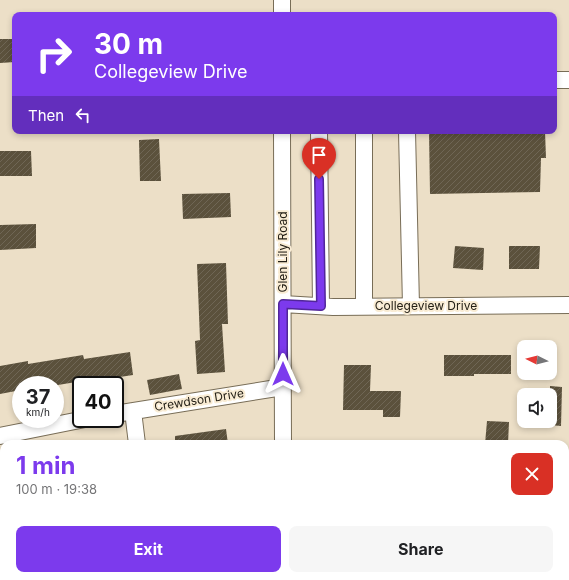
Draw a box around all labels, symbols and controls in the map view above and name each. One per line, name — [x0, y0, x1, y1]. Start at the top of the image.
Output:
text: 30 m — [94, 27, 163, 61]
icon: right — [28, 28, 80, 80]
text: Collegeview Drive — [94, 61, 247, 82]
icon: left — [72, 104, 94, 126]
text: Then — [28, 106, 64, 125]
pin — [302, 138, 336, 179]
icon: arrive — [308, 144, 330, 166]
street label: Glen Lily Road — [275, 211, 290, 293]
street label: Collegeview Drive — [375, 298, 477, 313]
north arrow — [517, 340, 557, 380]
map controls — [517, 340, 557, 428]
position arrow — [262, 353, 304, 395]
speed limit sign: 40 — [72, 376, 124, 428]
text: 37 — [26, 385, 50, 409]
street label: Crewdson Drive — [153, 385, 245, 414]
button: sound — [517, 388, 557, 428]
text: km/h — [26, 406, 50, 418]
text: 1 min — [16, 451, 75, 480]
button: close — [511, 453, 553, 495]
text: 100 m · 19:38 — [16, 481, 97, 497]
button: Exit — [16, 526, 281, 572]
button: Share — [289, 526, 553, 572]

